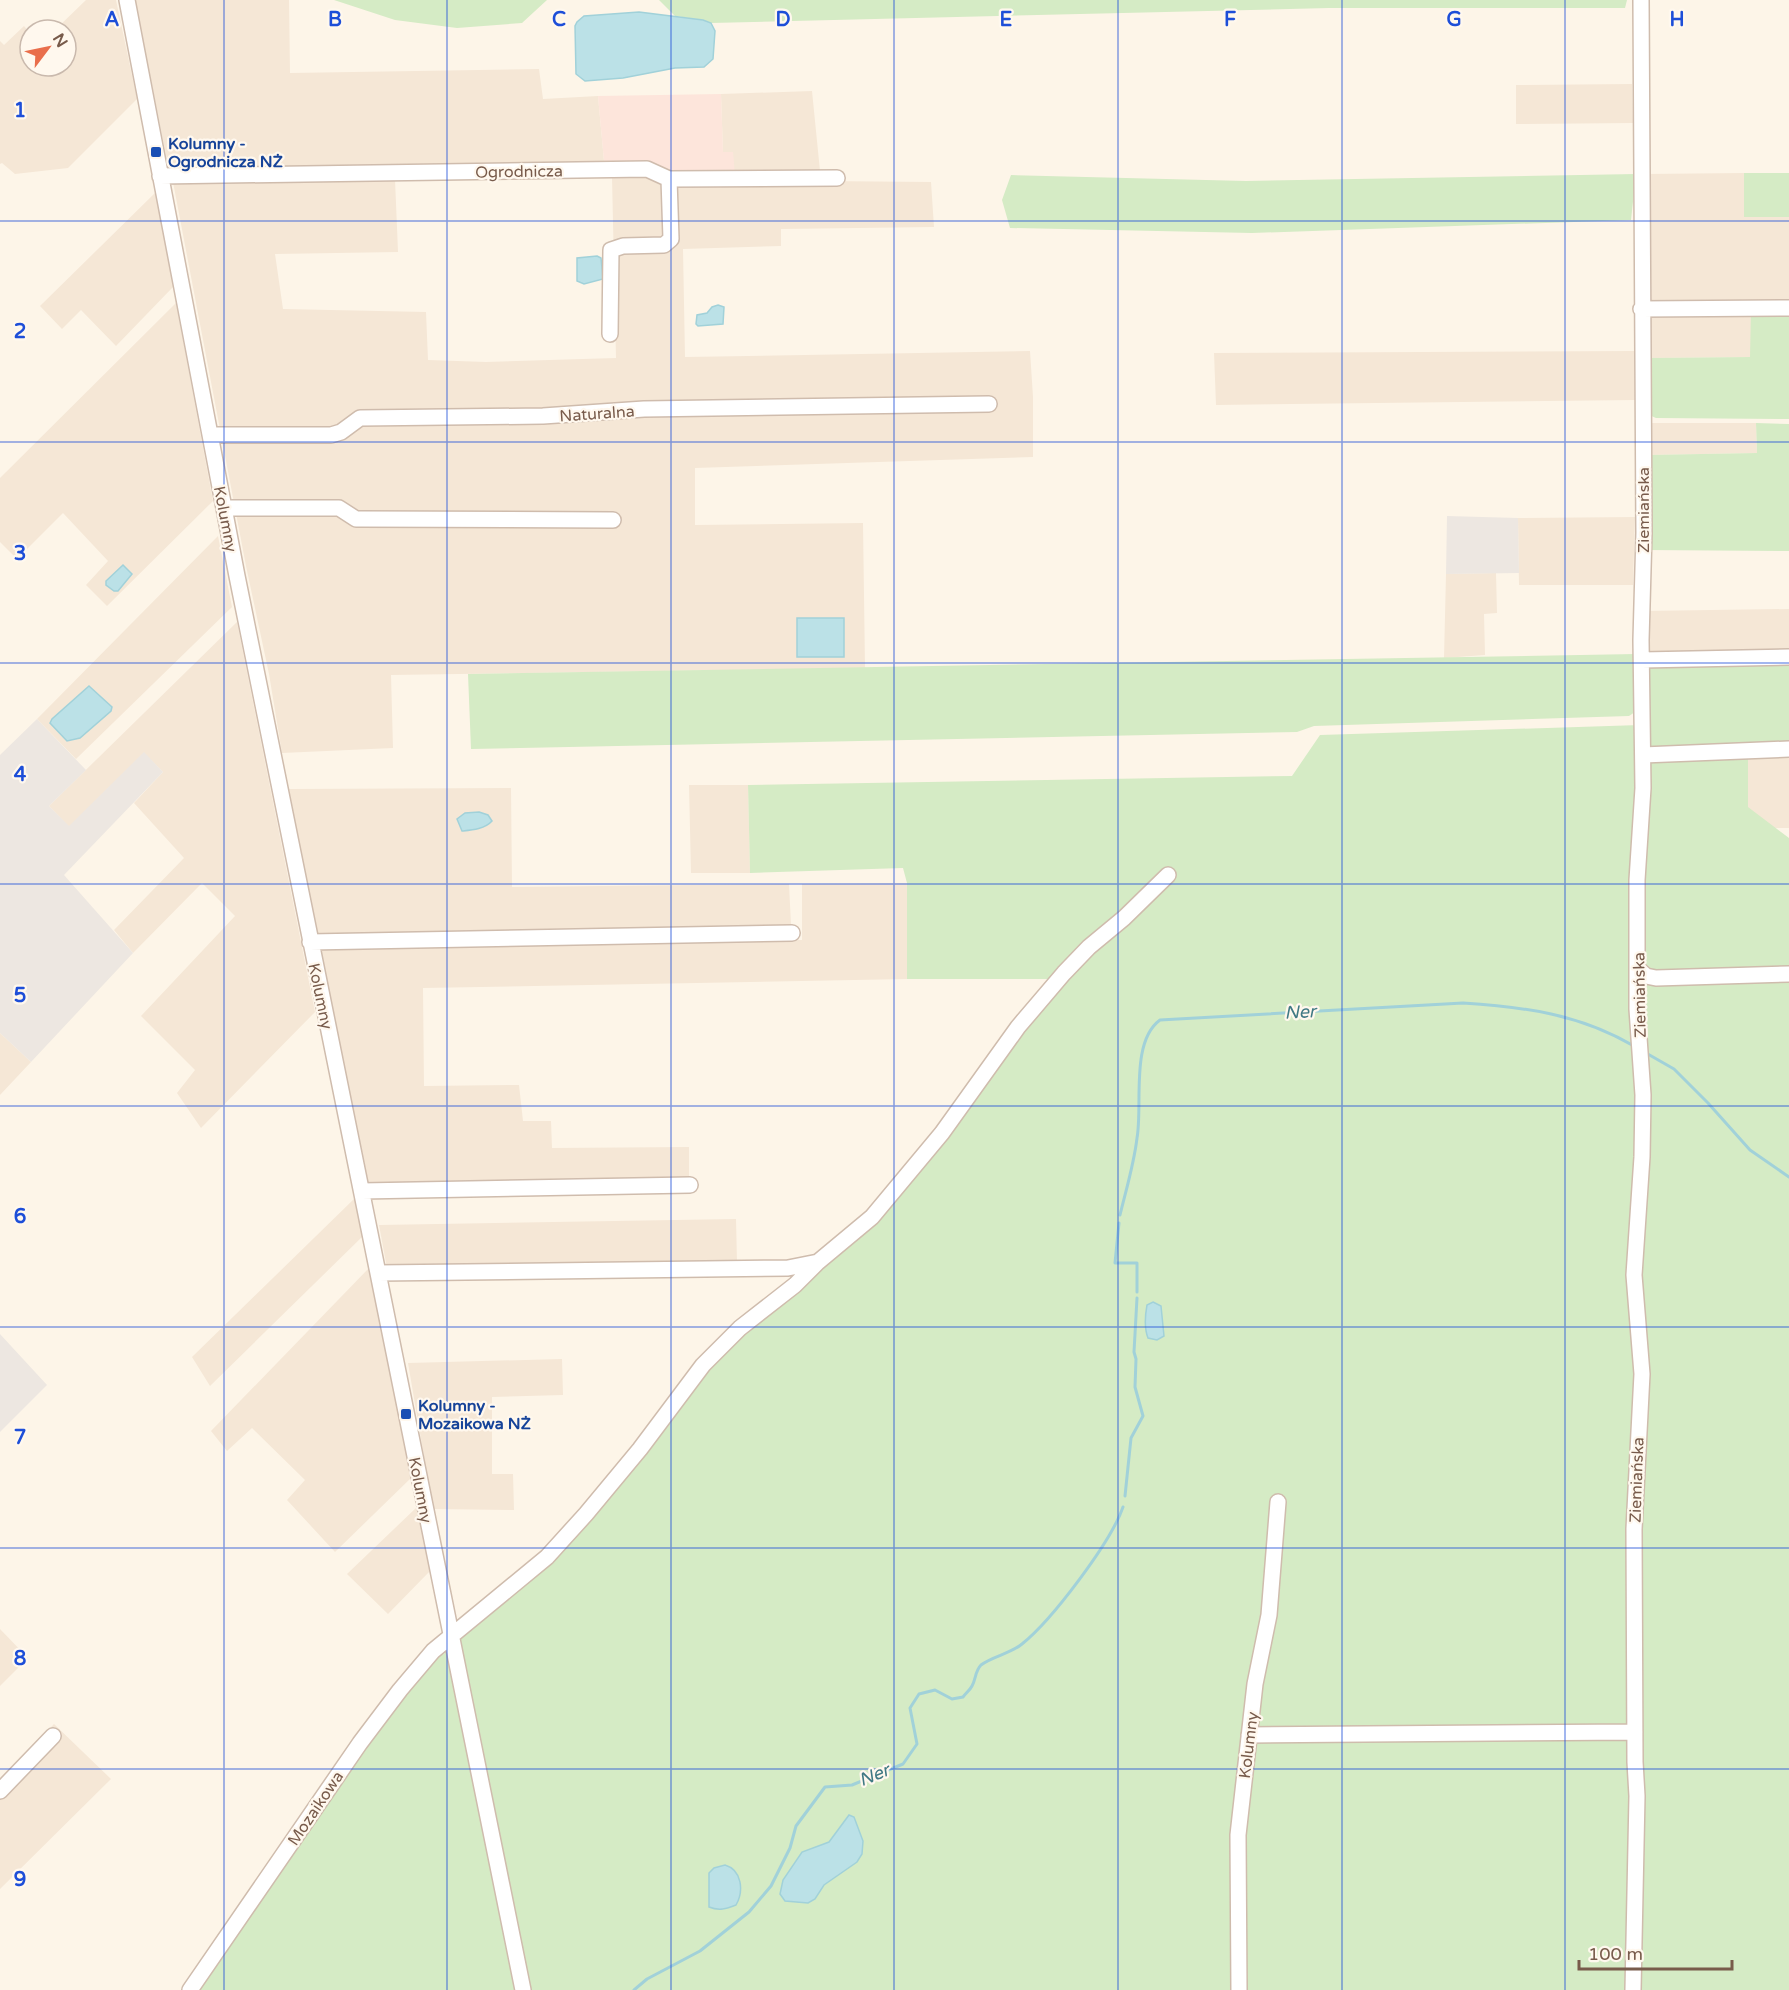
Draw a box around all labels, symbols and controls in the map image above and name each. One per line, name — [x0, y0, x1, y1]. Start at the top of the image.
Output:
text: A — [105, 8, 120, 32]
text: B — [328, 8, 342, 32]
text: C — [552, 8, 566, 32]
text: D — [775, 8, 791, 32]
text: E — [1000, 8, 1013, 32]
text: F — [1224, 8, 1236, 32]
text: G — [1446, 8, 1462, 32]
text: H — [1669, 8, 1685, 32]
north arrow — [18, 18, 78, 78]
text: N — [48, 30, 72, 51]
text: 1 — [14, 99, 26, 123]
place label: Kolumny - Ogrodnicza NŻ — [168, 134, 283, 172]
marker: Kolumny - Ogrodnicza NŻ — [149, 145, 163, 159]
street label: Ogrodnicza — [475, 161, 563, 183]
text: 2 — [14, 320, 26, 344]
street label: Naturalna — [559, 401, 635, 427]
street label: Ziemiańska — [1634, 467, 1654, 553]
street label: Kolumny — [209, 484, 241, 554]
text: 3 — [14, 542, 26, 566]
text: 4 — [14, 763, 27, 787]
street label: Ziemiańska — [1629, 952, 1651, 1038]
street label: Kolumny — [303, 961, 337, 1031]
text: 5 — [14, 984, 26, 1008]
water label: Ner — [1284, 1000, 1318, 1024]
text: 6 — [14, 1205, 26, 1229]
place label: Kolumny - Mozaikowa NŻ — [418, 1396, 531, 1434]
marker: Kolumny - Mozaikowa NŻ — [399, 1407, 413, 1421]
text: 7 — [14, 1426, 26, 1450]
street label: Ziemiańska — [1626, 1437, 1648, 1523]
street label: Kolumny — [404, 1455, 436, 1525]
text: 8 — [14, 1647, 26, 1671]
street label: Kolumny — [1235, 1710, 1263, 1780]
water label: Ner — [855, 1758, 895, 1791]
street label: Mozaikowa — [284, 1767, 348, 1850]
text: 9 — [14, 1868, 26, 1892]
scale bar — [1579, 1933, 1732, 1971]
text: 100 m — [1588, 1943, 1643, 1965]

